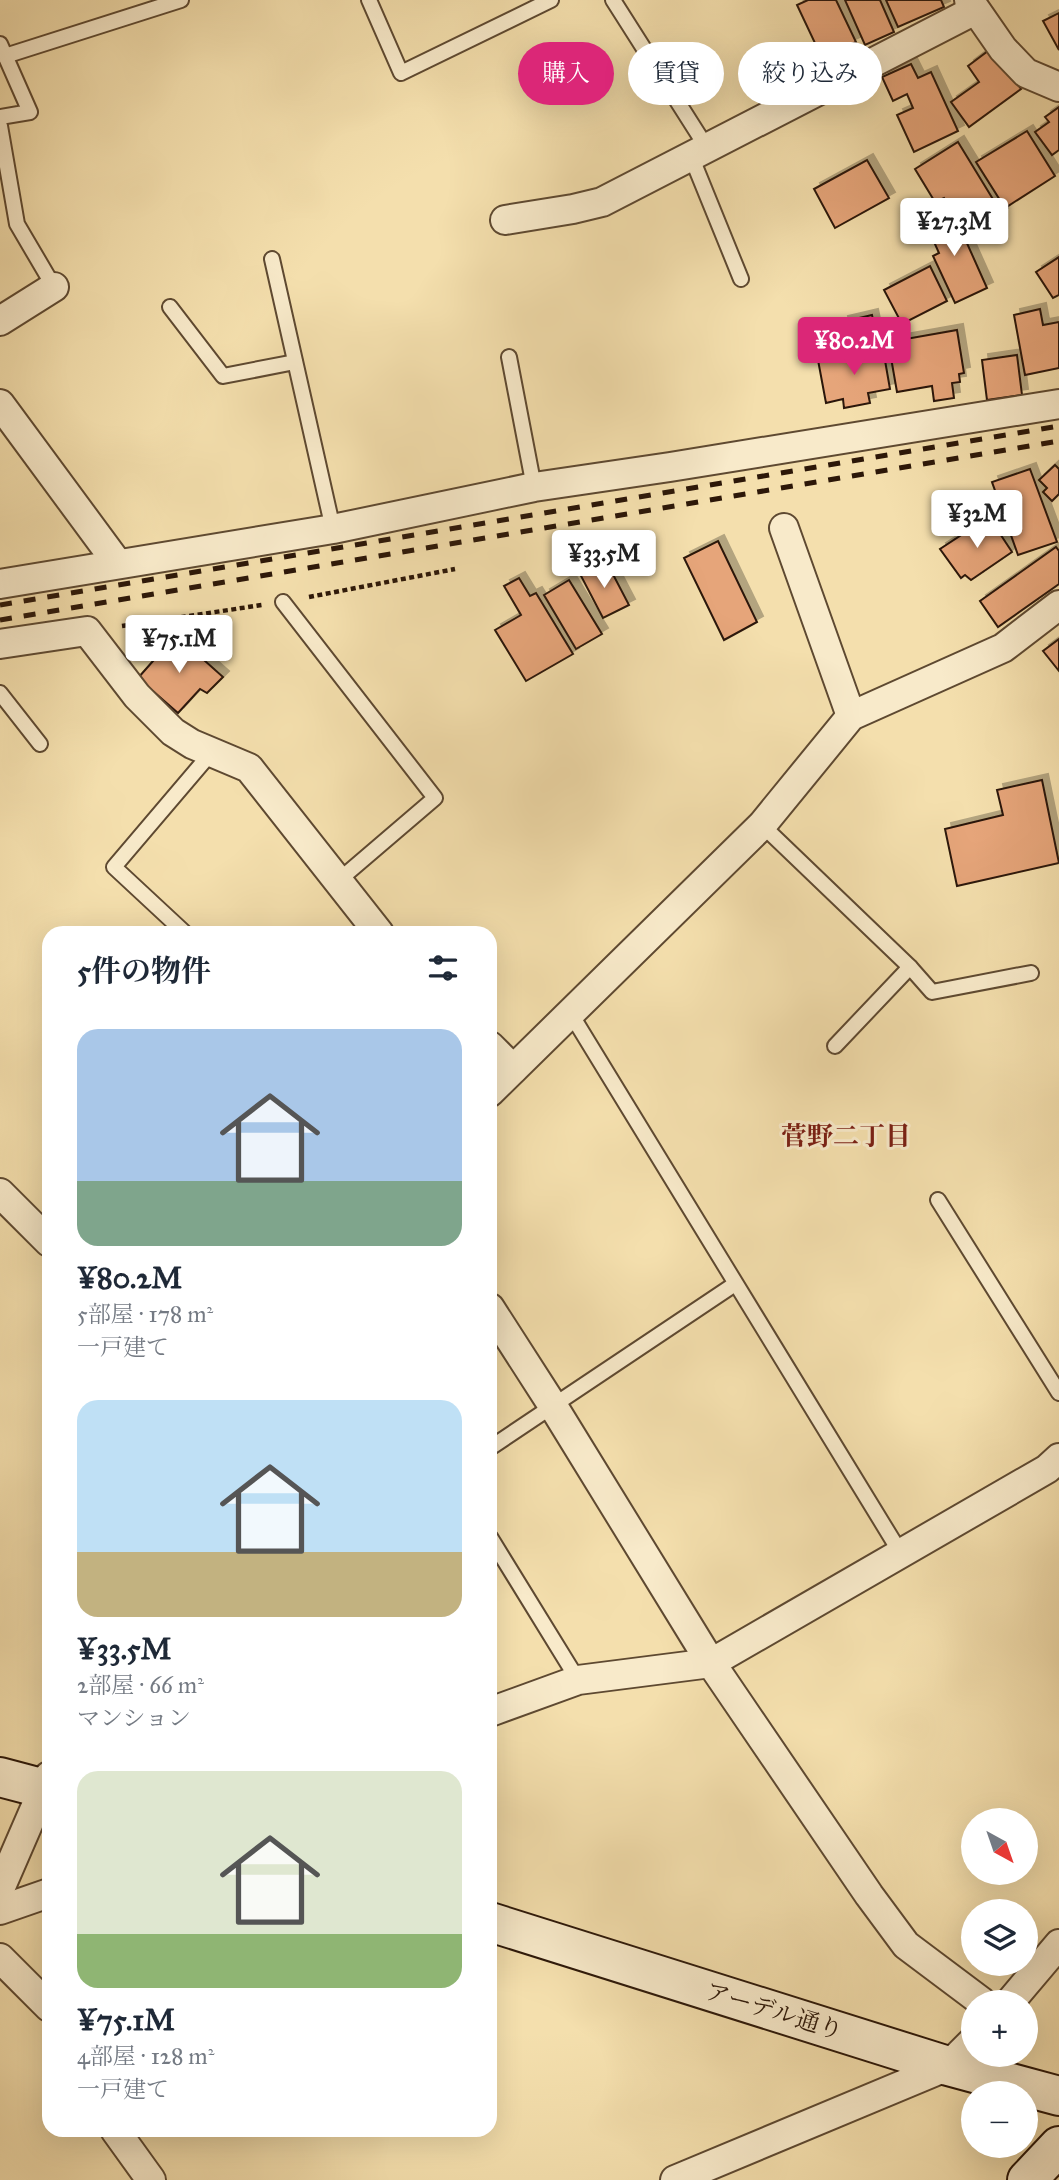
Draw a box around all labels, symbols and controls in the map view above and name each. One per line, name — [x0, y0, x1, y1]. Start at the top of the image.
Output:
chip: 購入 — [518, 42, 614, 105]
chip: 賃貸 — [628, 42, 724, 105]
chip: 絞り込み — [738, 42, 882, 105]
pin: ¥27.3M — [897, 198, 1011, 258]
text: ¥27.3M — [916, 207, 992, 235]
pin: ¥80.2M — [797, 318, 911, 377]
text: ¥80.2M — [814, 326, 894, 354]
pin: ¥32M — [936, 490, 1018, 550]
text: ¥32M — [947, 499, 1007, 527]
pin: ¥33.5M — [547, 530, 661, 590]
text: ¥33.5M — [568, 539, 640, 567]
pin: ¥75.1M — [122, 616, 236, 675]
text: ¥75.1M — [141, 624, 217, 652]
icon: filters — [424, 949, 462, 987]
text: 5件の物件 — [77, 953, 211, 989]
icon: home — [207, 1075, 333, 1201]
district label: 菅野二丁目 — [781, 1120, 911, 1152]
text: ¥80.2M — [77, 1260, 182, 1296]
text: 5部屋 · 178 m² — [77, 1300, 213, 1328]
text: 一戸建て — [77, 1333, 169, 1361]
icon: home — [207, 1446, 333, 1572]
text: ¥33.5M — [77, 1631, 171, 1667]
text: 2部屋 · 66 m² — [77, 1671, 204, 1699]
text: マンション — [77, 1704, 191, 1732]
north arrow — [961, 1808, 1038, 1885]
map controls — [961, 1808, 1038, 2158]
icon: home — [207, 1817, 333, 1943]
button: layers — [961, 1899, 1038, 1976]
street label: アーデル通り — [702, 1976, 846, 2046]
button: + — [961, 1990, 1038, 2067]
text: ¥75.1M — [77, 2002, 175, 2038]
text: 4部屋 · 128 m² — [77, 2042, 214, 2070]
text: 一戸建て — [77, 2075, 169, 2103]
button: − — [961, 2081, 1038, 2158]

